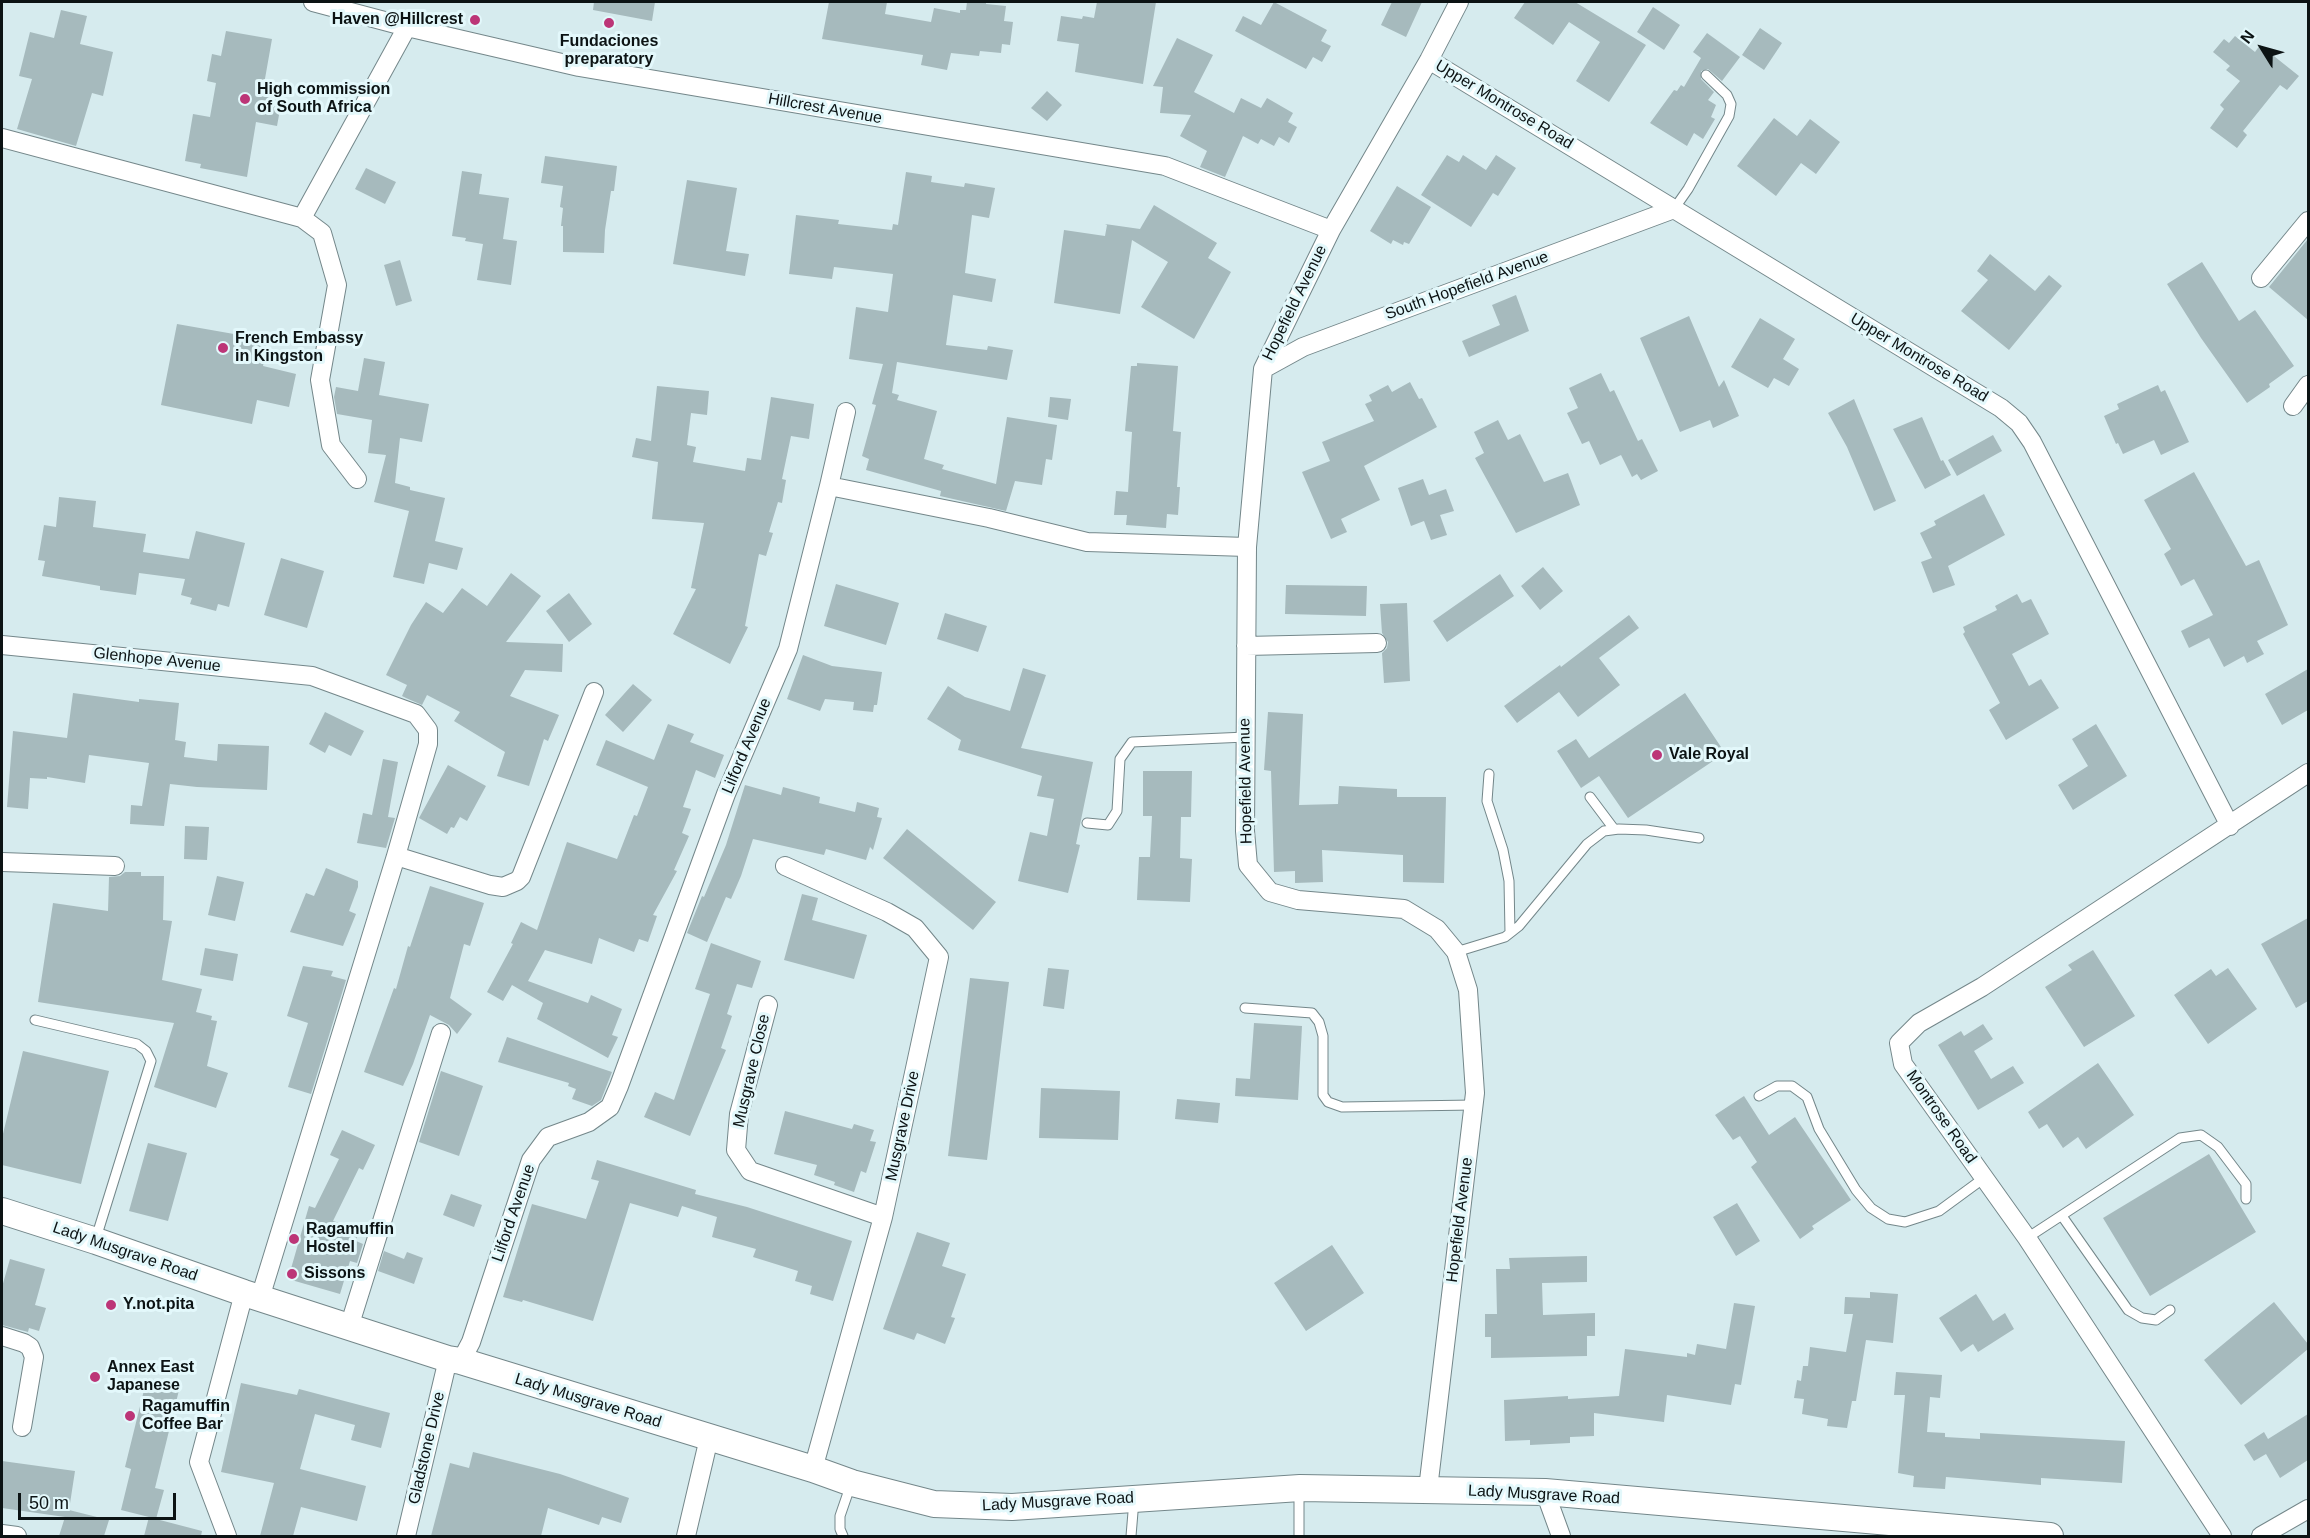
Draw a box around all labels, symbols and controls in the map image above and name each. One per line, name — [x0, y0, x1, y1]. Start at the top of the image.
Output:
place label: Haven @Hillcrest — [332, 10, 463, 30]
marker: Haven @Hillcrest — [468, 13, 482, 27]
marker: Fundaciones preparatory — [602, 16, 616, 30]
north arrow — [2232, 18, 2292, 78]
text: N — [2237, 27, 2257, 47]
place label: Fundaciones preparatory — [560, 32, 658, 70]
street label: Upper Montrose Road — [1432, 56, 1576, 154]
place label: High commission of South Africa — [257, 80, 390, 118]
street label: Hillcrest Avenue — [767, 90, 883, 128]
marker: High commission of South Africa — [238, 92, 252, 106]
street label: Hopefield Avenue — [1259, 242, 1331, 364]
street label: South Hopefield Avenue — [1383, 248, 1551, 324]
street label: Upper Montrose Road — [1847, 309, 1991, 407]
place label: French Embassy in Kingston — [235, 329, 363, 367]
marker: French Embassy in Kingston — [216, 341, 230, 355]
street label: Glenhope Avenue — [92, 644, 222, 676]
street label: Lilford Avenue — [718, 695, 776, 797]
street label: Hopefield Avenue — [1235, 718, 1257, 844]
place label: Vale Royal — [1669, 745, 1749, 765]
marker: Vale Royal — [1650, 748, 1664, 762]
street label: Musgrave Close — [730, 1013, 774, 1129]
street label: Montrose Road — [1902, 1067, 1980, 1167]
street label: Musgrave Drive — [882, 1069, 924, 1183]
street label: Hopefield Avenue — [1443, 1156, 1477, 1284]
street label: Lilford Avenue — [488, 1162, 540, 1264]
street label: Lady Musgrave Road — [50, 1218, 200, 1286]
place label: Ragamuffin Hostel — [306, 1220, 394, 1258]
marker: Ragamuffin Hostel — [287, 1232, 301, 1246]
place label: Sissons — [304, 1264, 365, 1284]
marker: Sissons — [285, 1267, 299, 1281]
place label: Y.not.pita — [123, 1295, 194, 1315]
marker: Y.not.pita — [104, 1298, 118, 1312]
place label: Annex East Japanese — [107, 1358, 194, 1396]
marker: Annex East Japanese — [88, 1370, 102, 1384]
street label: Lady Musgrave Road — [512, 1370, 664, 1432]
street label: Gladstone Drive — [405, 1390, 449, 1506]
place label: Ragamuffin Coffee Bar — [142, 1397, 230, 1435]
marker: Ragamuffin Coffee Bar — [123, 1409, 137, 1423]
scale bar — [21, 1481, 178, 1519]
street label: Lady Musgrave Road — [1468, 1481, 1620, 1509]
street label: Lady Musgrave Road — [982, 1488, 1134, 1516]
text: 50 m — [29, 1493, 69, 1513]

